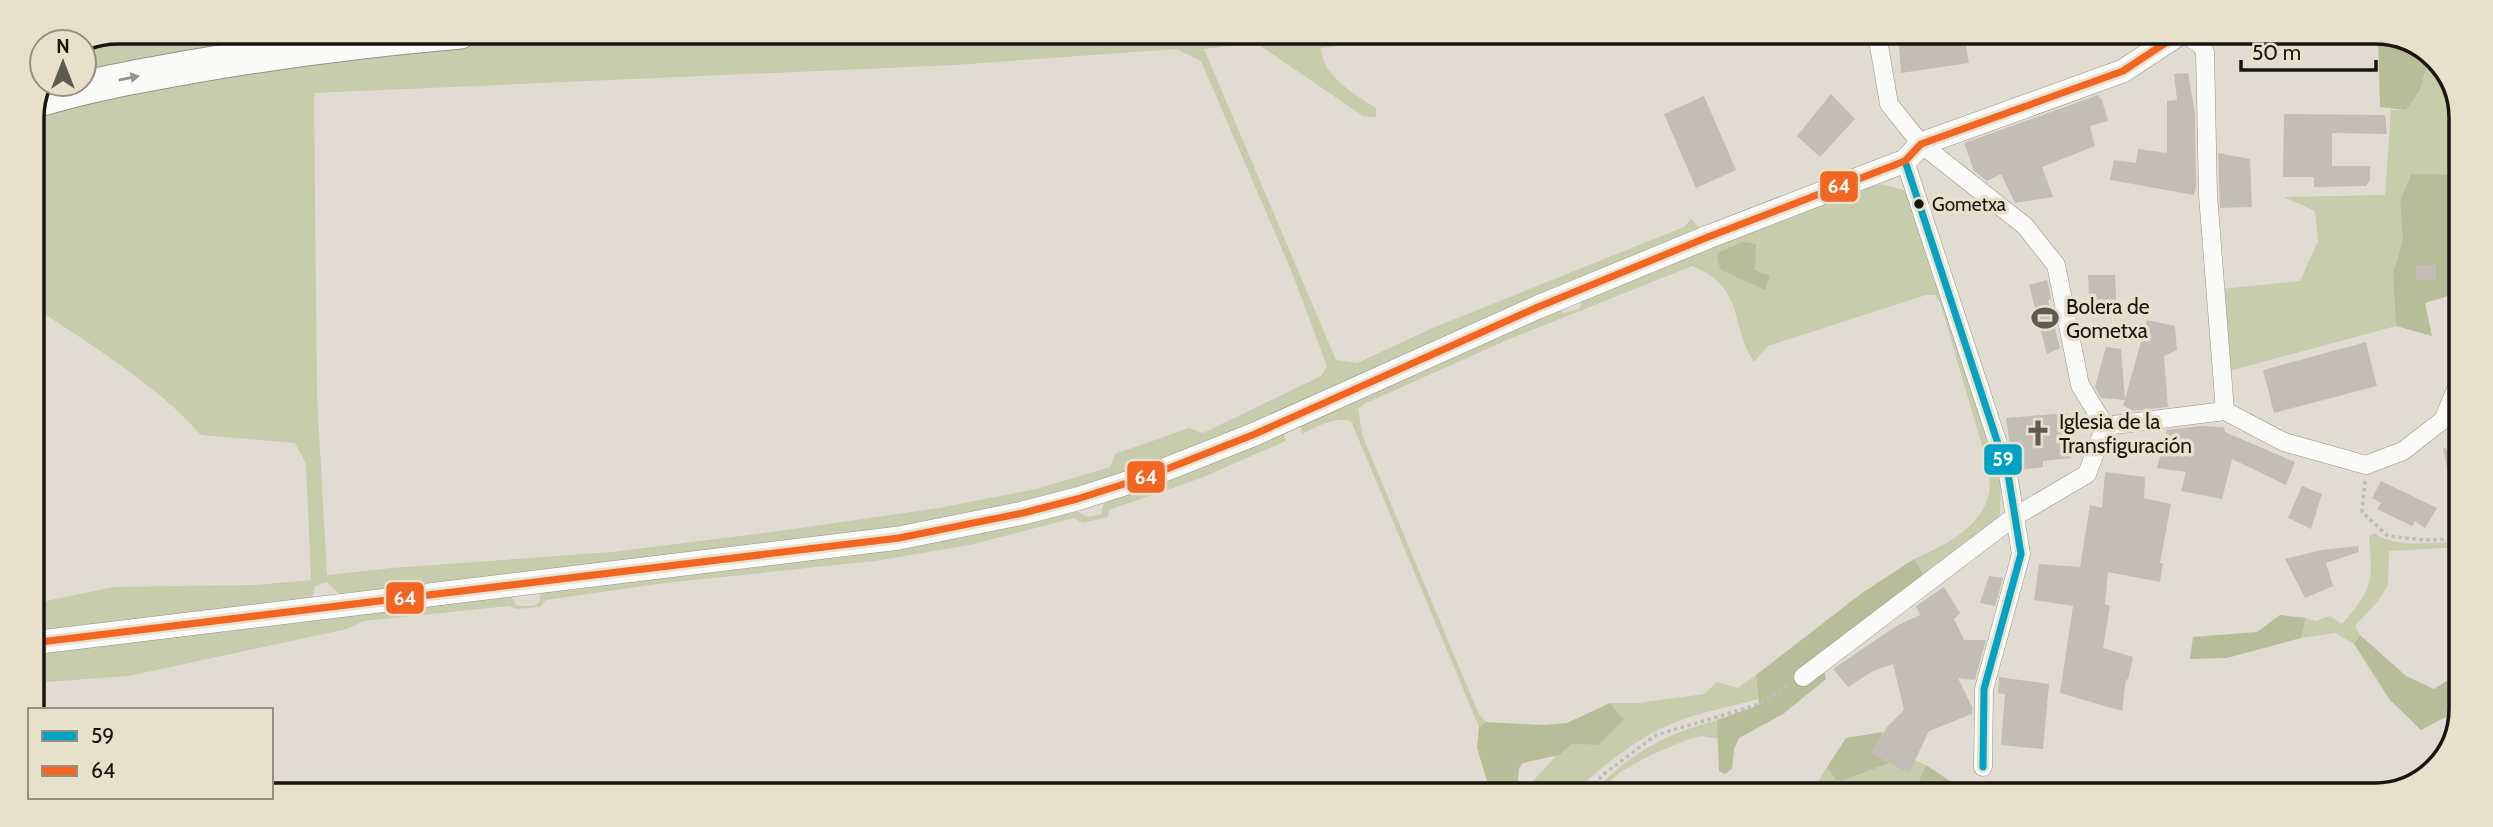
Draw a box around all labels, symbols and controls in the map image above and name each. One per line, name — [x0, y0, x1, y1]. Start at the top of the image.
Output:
north arrow — [28, 28, 98, 98]
scale bar — [2241, 28, 2376, 72]
text: N — [56, 35, 70, 58]
text: 50 m — [2252, 40, 2301, 65]
one-way arrow — [118, 72, 140, 83]
line badge: 64 — [1819, 170, 1859, 203]
text: 64 — [1828, 175, 1850, 198]
place label: Gometxa — [1932, 193, 2006, 216]
marker: Gometxa — [1912, 197, 1926, 211]
place label: Bolera de Gometxa — [2066, 294, 2150, 343]
sports icon: Bolera de Gometxa — [2030, 303, 2060, 333]
place label: Iglesia de la Transfiguración — [2059, 409, 2192, 458]
church icon: Iglesia de la Transfiguración — [2023, 418, 2053, 448]
line badge: 59 — [1983, 443, 2023, 476]
text: 59 — [1993, 448, 2013, 471]
line badge: 64 — [1126, 460, 1166, 494]
text: 64 — [1135, 466, 1157, 489]
line badge: 64 — [385, 581, 425, 615]
text: 64 — [394, 587, 416, 610]
legend — [28, 708, 273, 799]
text: 59 — [91, 723, 114, 748]
text: 64 — [91, 758, 115, 783]

